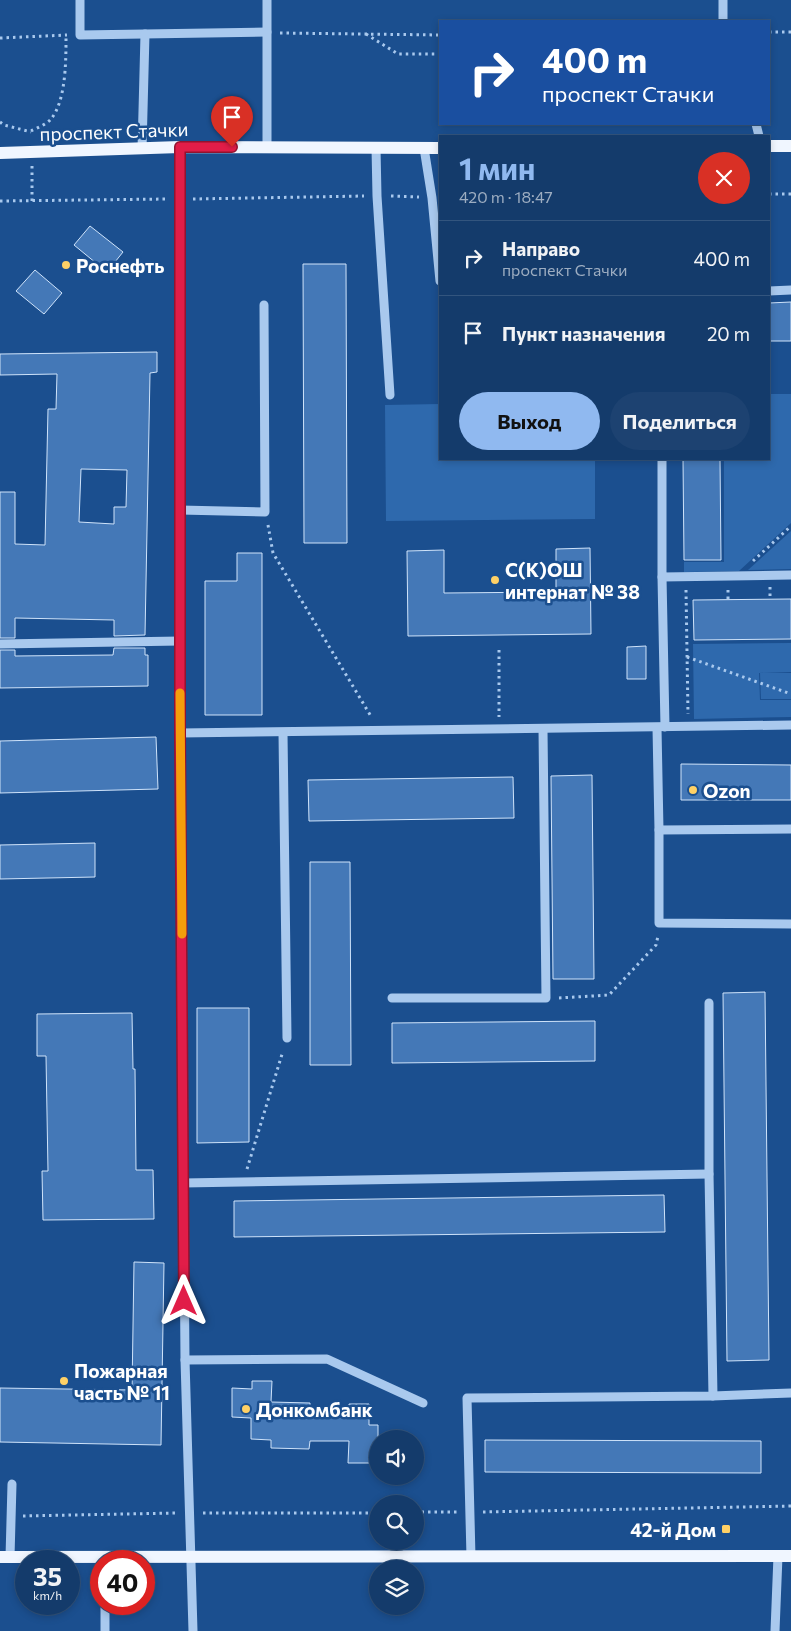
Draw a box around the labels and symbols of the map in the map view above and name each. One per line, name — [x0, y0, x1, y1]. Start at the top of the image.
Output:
pin — [211, 96, 253, 147]
street label: проспект Стачки — [39, 117, 189, 145]
place label: Роснефть — [76, 254, 164, 277]
marker: Роснефть — [60, 259, 72, 271]
place label: С(К)ОШ интернат № 38 — [505, 558, 640, 603]
marker: С(К)ОШ интернат № 38 — [489, 574, 501, 586]
place label: Ozon — [703, 779, 751, 802]
marker: Ozon — [687, 784, 699, 796]
position arrow — [157, 1274, 209, 1326]
place label: Пожарная часть № 11 — [74, 1359, 170, 1404]
marker: Пожарная часть № 11 — [58, 1375, 70, 1387]
place label: Донкомбанк — [256, 1398, 373, 1421]
marker: Донкомбанк — [240, 1403, 252, 1415]
place label: 42-й Дом — [630, 1518, 716, 1541]
marker: 42-й Дом — [720, 1523, 732, 1535]
speed limit sign: 40 — [90, 1550, 155, 1615]

